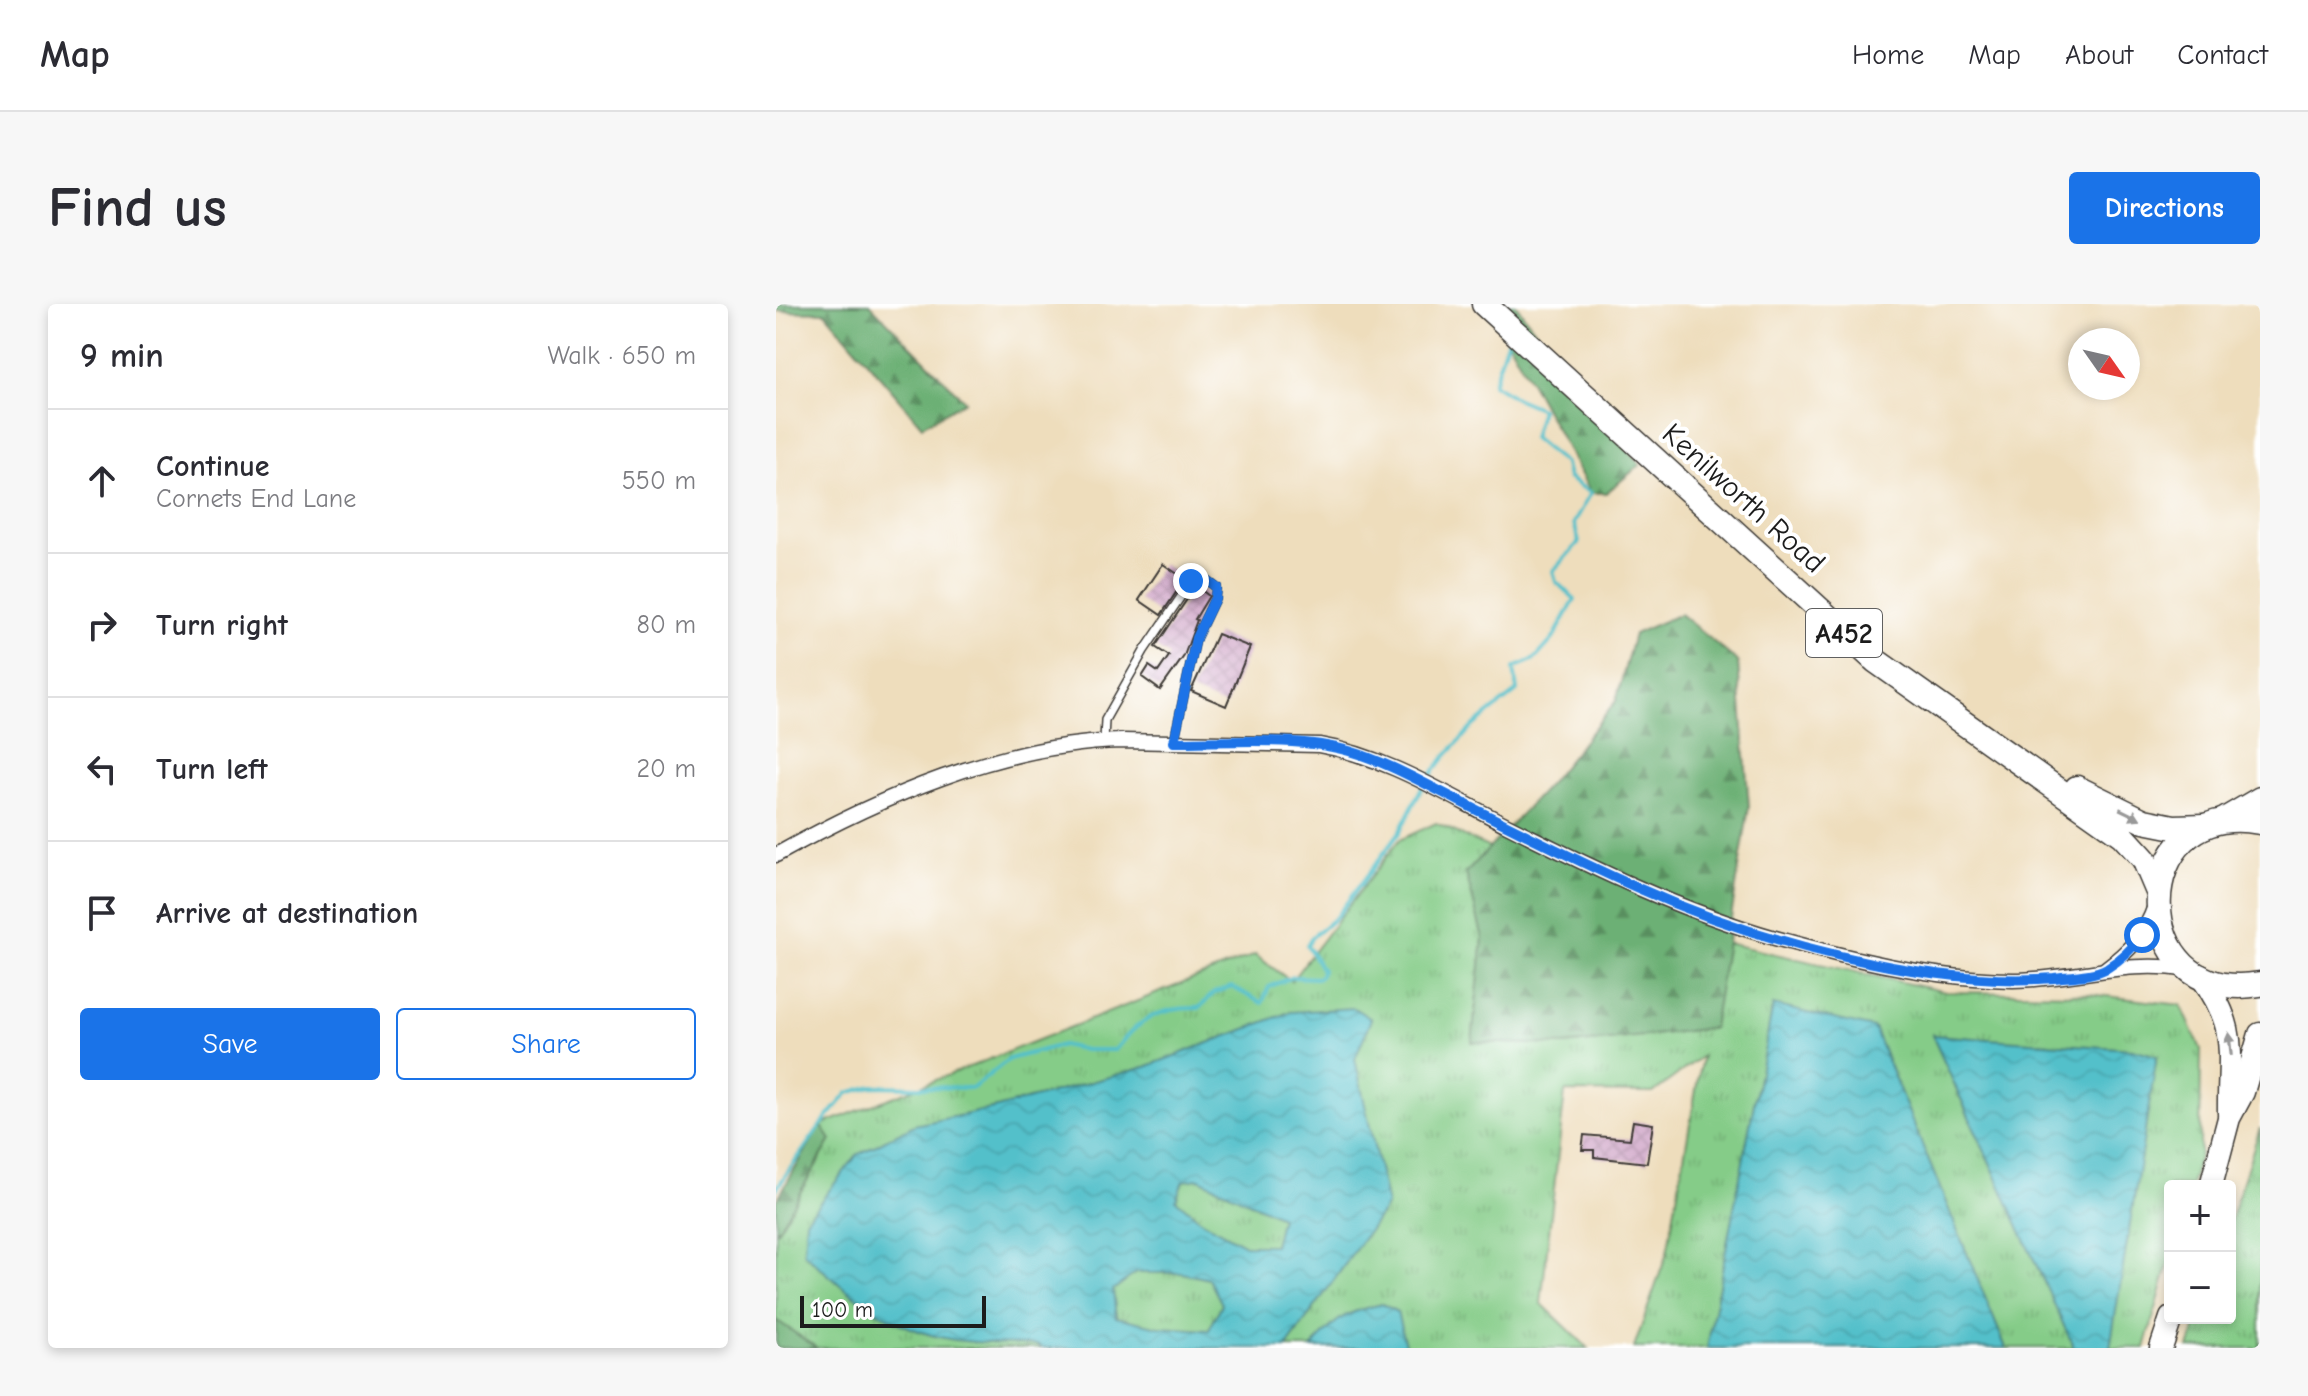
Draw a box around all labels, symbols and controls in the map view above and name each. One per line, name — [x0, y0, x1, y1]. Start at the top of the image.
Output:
text: Map — [40, 33, 110, 77]
text: Home — [1852, 39, 1924, 71]
text: Map — [1968, 39, 2021, 71]
text: About — [2065, 39, 2133, 71]
text: Contact — [2177, 39, 2268, 71]
button: Directions — [2069, 172, 2260, 244]
text: Find us — [48, 176, 227, 240]
north arrow — [2068, 328, 2140, 400]
text: 9 min — [80, 336, 164, 376]
text: Walk · 650 m — [547, 341, 696, 371]
street label: Kenilworth Road — [1655, 416, 1832, 580]
text: Continue — [156, 449, 270, 484]
icon: ahead — [80, 459, 124, 503]
text: 550 m — [622, 466, 696, 496]
text: Cornets End Lane — [156, 484, 356, 514]
route end — [1173, 563, 1209, 599]
icon: right — [80, 603, 124, 647]
text: Turn right — [156, 608, 288, 643]
road number: A452 — [1806, 609, 1882, 657]
text: 80 m — [637, 610, 696, 640]
icon: left — [80, 747, 124, 791]
text: Turn left — [156, 752, 268, 787]
text: 20 m — [636, 754, 696, 784]
one-way arrow — [2119, 807, 2142, 821]
icon: arrive — [80, 891, 124, 935]
text: Arrive at destination — [156, 896, 418, 931]
route start — [2124, 917, 2160, 953]
button: Save — [80, 1008, 380, 1080]
button: Share — [396, 1008, 696, 1080]
one-way arrow — [2223, 1031, 2236, 1056]
map controls — [2164, 1180, 2236, 1324]
button: + — [2164, 1180, 2236, 1252]
button: − — [2164, 1252, 2236, 1324]
scale bar — [800, 1292, 986, 1328]
text: 100 m — [812, 1297, 873, 1323]

